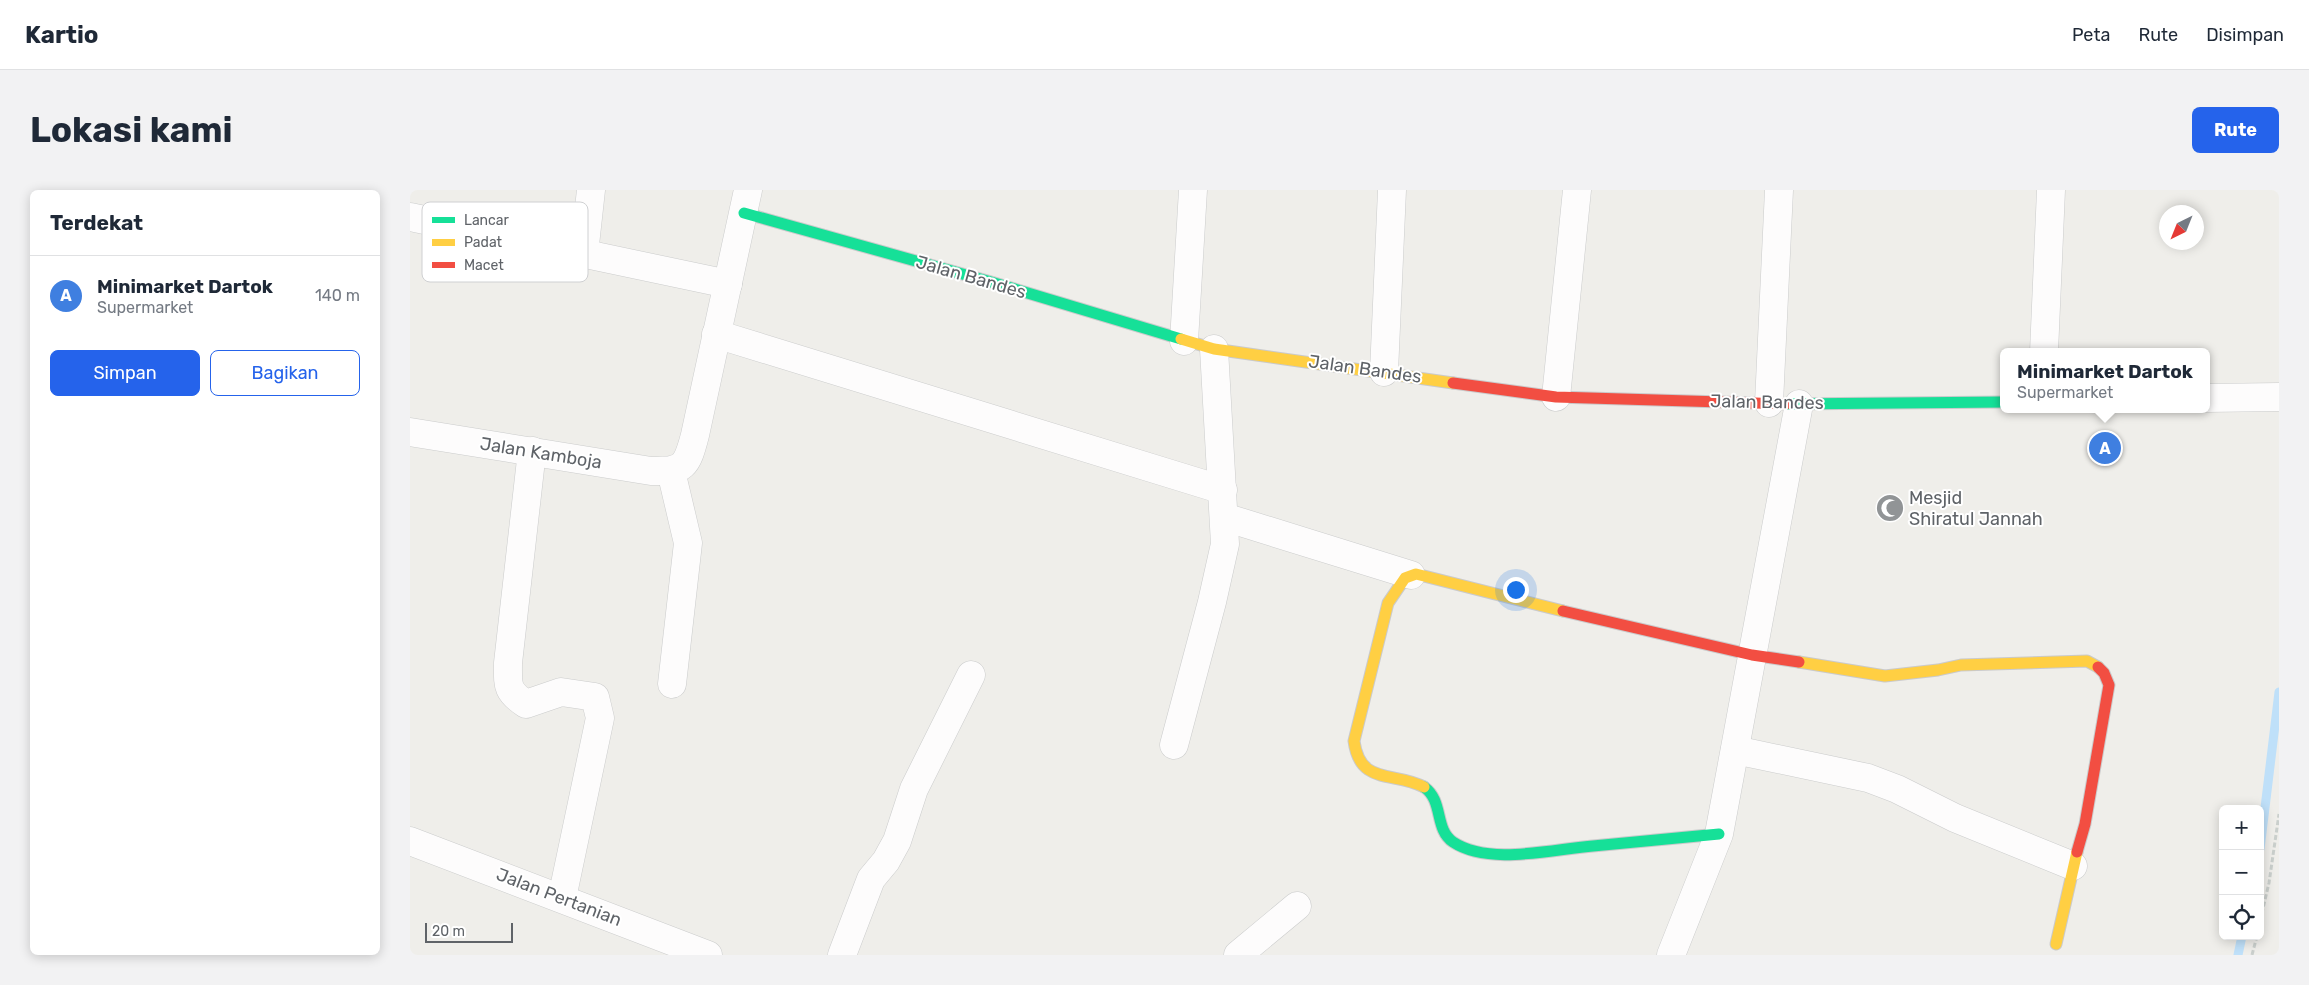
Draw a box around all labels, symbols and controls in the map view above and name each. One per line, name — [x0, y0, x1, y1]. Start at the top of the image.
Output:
text: Kartio — [25, 21, 99, 49]
text: Peta — [2072, 24, 2110, 46]
text: Rute — [2138, 24, 2178, 46]
text: Disimpan — [2206, 24, 2284, 46]
button: Rute — [2192, 107, 2279, 153]
text: Lokasi kami — [30, 109, 233, 151]
legend — [422, 202, 588, 282]
north arrow — [2159, 205, 2204, 250]
text: Terdekat — [50, 210, 143, 235]
text: Lancar — [464, 212, 510, 229]
text: Padat — [464, 234, 503, 251]
street label: Jalan Bandes — [913, 251, 1029, 303]
text: Macet — [464, 257, 504, 274]
text: Minimarket Dartok — [97, 275, 273, 298]
text: A — [60, 286, 72, 305]
text: 140 m — [315, 286, 360, 305]
text: Supermarket — [97, 298, 193, 317]
popup — [2000, 348, 2210, 413]
button: Simpan — [50, 350, 200, 396]
button: Bagikan — [210, 350, 360, 396]
street label: Jalan Bandes — [1307, 350, 1423, 388]
text: Minimarket Dartok — [2017, 360, 2193, 383]
text: Supermarket — [2017, 383, 2113, 402]
street label: Jalan Bandes — [1710, 390, 1824, 414]
pin: A — [2089, 429, 2121, 467]
street label: Jalan Kamboja — [478, 433, 604, 473]
place label: Mesjid Shiratul Jannah — [1909, 487, 2043, 530]
mosque icon: Mesjid Shiratul Jannah — [1875, 493, 1905, 523]
your location — [1503, 577, 1529, 603]
map controls — [2219, 805, 2264, 940]
button: + — [2219, 805, 2264, 850]
button: − — [2219, 850, 2264, 895]
street label: Jalan Pertanian — [493, 863, 625, 931]
button: locate — [2219, 895, 2264, 940]
scale bar — [425, 920, 512, 943]
text: 20 m — [432, 923, 465, 940]

